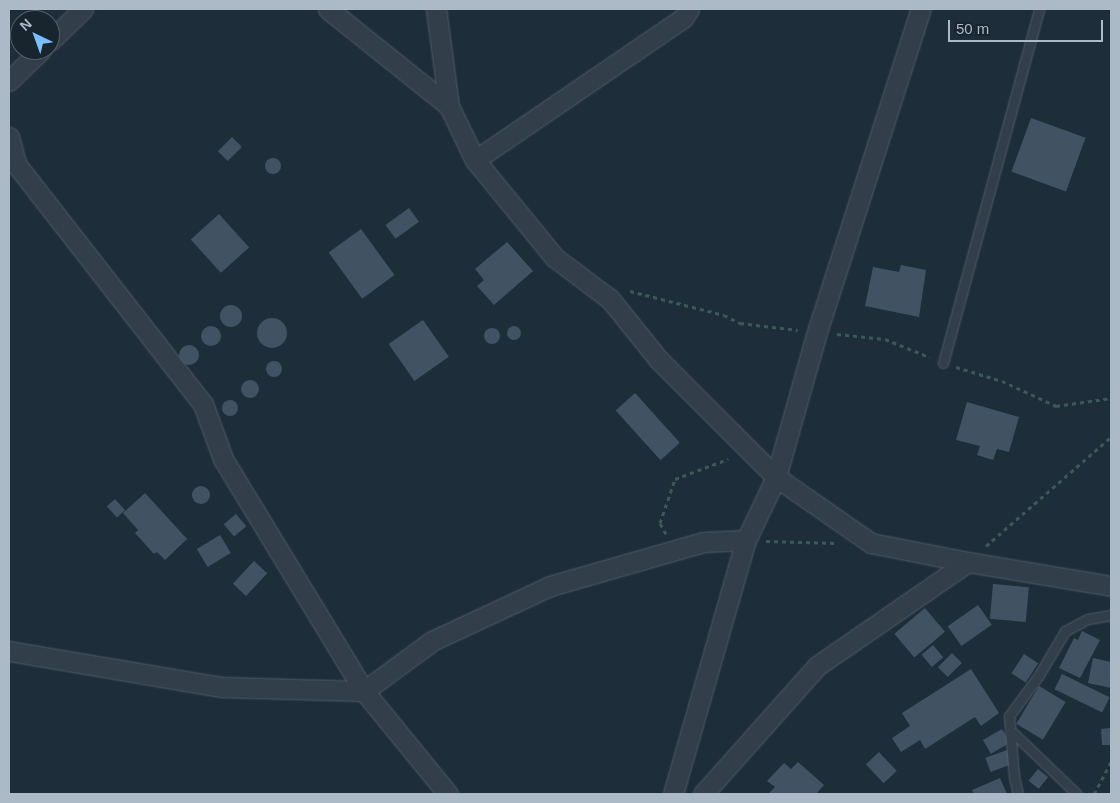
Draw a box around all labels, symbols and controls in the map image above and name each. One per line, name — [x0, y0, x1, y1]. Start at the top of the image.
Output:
north arrow — [10, 10, 60, 60]
scale bar — [950, 10, 1105, 42]
text: N — [17, 15, 35, 34]
text: 50 m — [956, 20, 989, 37]

